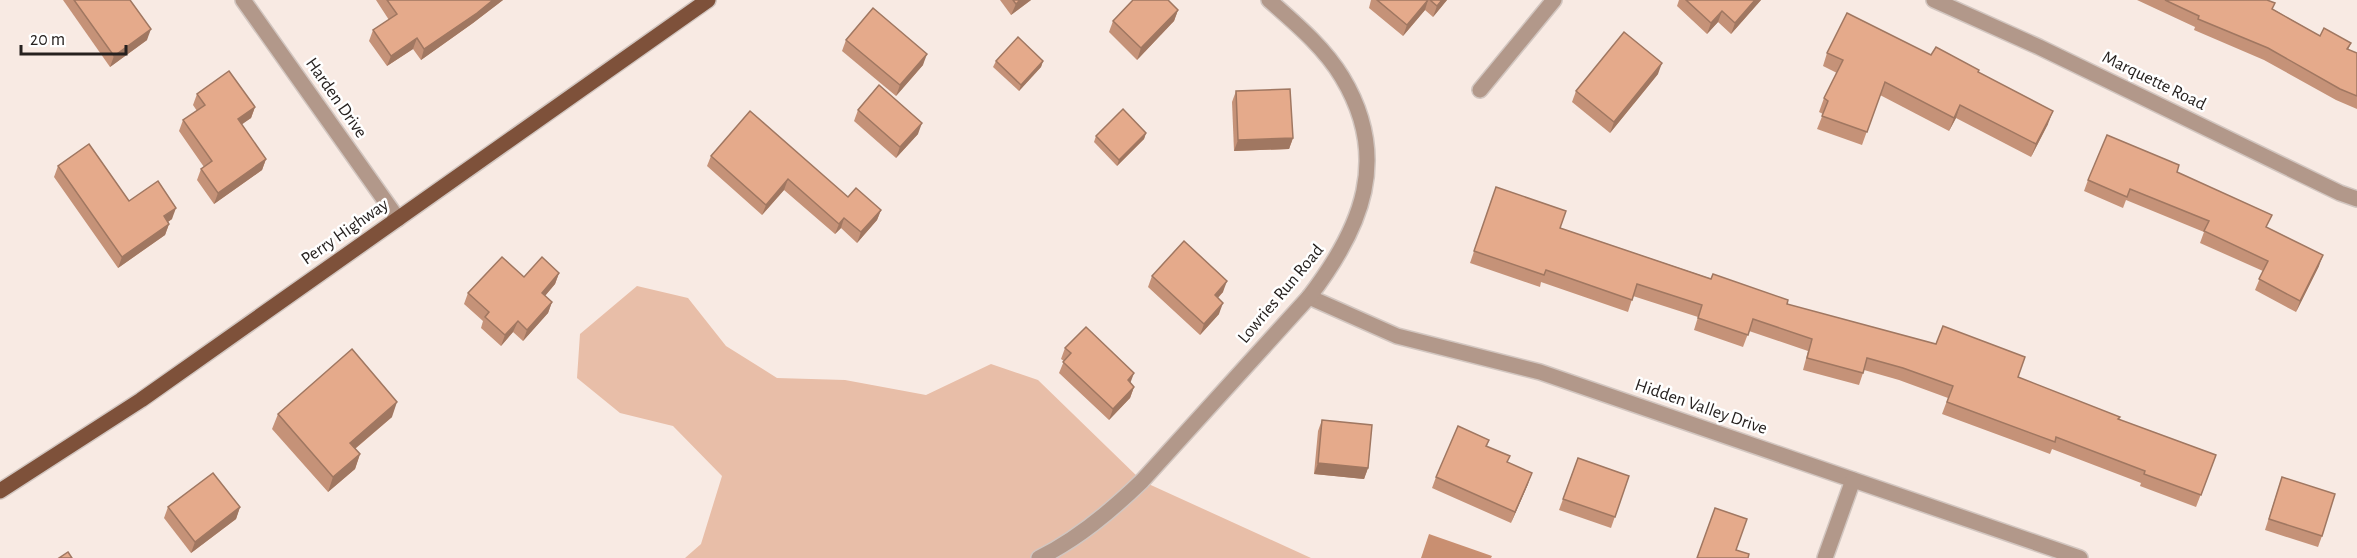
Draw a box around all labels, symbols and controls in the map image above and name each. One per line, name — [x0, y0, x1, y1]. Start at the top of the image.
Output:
scale bar — [21, 18, 126, 56]
text: 20 m — [30, 31, 65, 49]
street label: Marquette Road — [2099, 48, 2209, 114]
street label: Harden Drive — [302, 55, 370, 141]
street label: Perry Highway — [298, 195, 392, 268]
street label: Lowries Run Road — [1235, 241, 1327, 347]
street label: Hidden Valley Drive — [1633, 376, 1769, 438]

